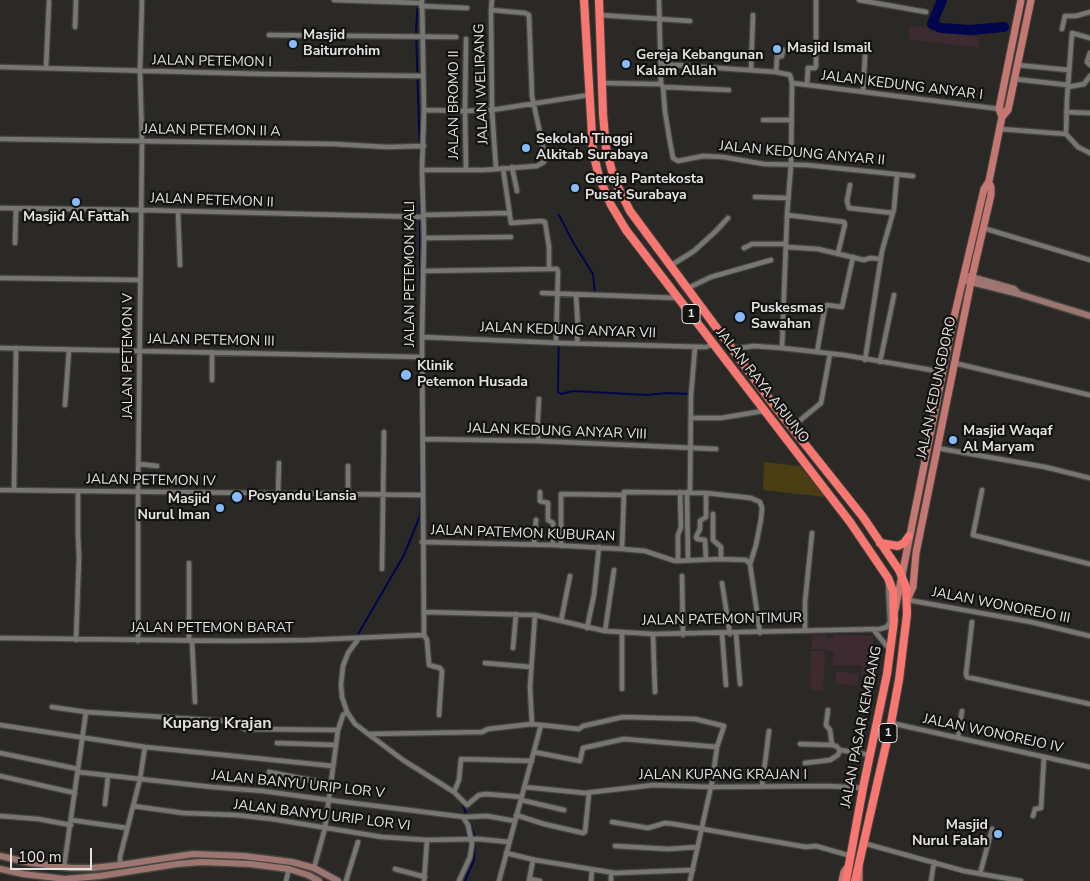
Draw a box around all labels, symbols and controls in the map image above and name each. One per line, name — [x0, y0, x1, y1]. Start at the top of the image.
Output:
street label: JALAN WELIRANG — [471, 23, 493, 145]
place label: Masjid Baiturrohim — [303, 28, 380, 60]
marker: Masjid Baiturrohim — [287, 38, 299, 50]
place label: Masjid Ismail — [787, 41, 872, 57]
marker: Masjid Ismail — [771, 43, 783, 55]
place label: Gereja Kebangunan Kalam Allah — [636, 48, 763, 80]
street label: JALAN BROMO II — [447, 50, 463, 160]
street label: JALAN PETEMON I — [152, 53, 272, 71]
marker: Gereja Kebangunan Kalam Allah — [620, 58, 632, 70]
street label: JALAN KEDUNG ANYAR I — [820, 68, 984, 104]
street label: JALAN PETEMON II A — [143, 121, 281, 141]
place label: Sekolah Tinggi Alkitab Surabaya — [536, 132, 648, 164]
street label: JALAN KEDUNG ANYAR II — [718, 138, 886, 170]
marker: Sekolah Tinggi Alkitab Surabaya — [520, 142, 532, 154]
place label: Gereja Pantekosta Pusat Surabaya — [585, 172, 704, 204]
marker: Gereja Pantekosta Pusat Surabaya — [569, 182, 581, 194]
street label: JALAN PETEMON II — [150, 190, 274, 212]
marker: Masjid Al Fattah — [70, 196, 82, 208]
street label: JALAN PETEMON KALI — [403, 201, 419, 347]
place label: Masjid Al Fattah — [23, 210, 129, 226]
street label: JALAN PETEMON V — [121, 293, 137, 419]
place label: Puskesmas Sawahan — [751, 301, 824, 334]
road number: 1 — [682, 304, 700, 324]
marker: Puskesmas Sawahan — [733, 310, 747, 324]
street label: JALAN KEDUNGDORO — [914, 315, 960, 461]
street label: JALAN KEDUNG ANYAR VII — [480, 320, 656, 342]
street label: JALAN RAYA ARJUNO — [712, 325, 812, 447]
street label: JALAN PETEMON III — [147, 331, 275, 351]
place label: Klinik Petemon Husada — [417, 359, 528, 392]
marker: Klinik Petemon Husada — [399, 368, 413, 382]
street label: JALAN KEDUNG ANYAR VIII — [467, 420, 647, 444]
place label: Masjid Waqaf Al Maryam — [963, 424, 1053, 457]
marker: Masjid Waqaf Al Maryam — [947, 434, 959, 446]
street label: JALAN PETEMON IV — [86, 471, 216, 491]
place label: Posyandu Lansia — [248, 489, 357, 505]
marker: Posyandu Lansia — [230, 490, 244, 504]
place label: Masjid Nurul Iman — [138, 492, 210, 524]
marker: Masjid Nurul Iman — [214, 502, 226, 514]
street label: JALAN PATEMON KUBURAN — [430, 522, 616, 546]
street label: JALAN WONOREJO III — [930, 584, 1072, 628]
street label: JALAN PATEMON TIMUR — [642, 610, 802, 630]
street label: JALAN PETEMON BARAT — [131, 621, 293, 637]
street label: JALAN PASAR KEMBANG — [838, 644, 886, 810]
street label: JALAN WONOREJO IV — [921, 711, 1065, 757]
district label: Kupang Krajan — [162, 714, 272, 734]
road number: 1 — [879, 724, 897, 742]
street label: JALAN BANYU URIP LOR V — [210, 768, 386, 802]
street label: JALAN KUPANG KRAJAN I — [639, 768, 807, 784]
street label: JALAN BANYU URIP LOR VI — [233, 797, 411, 835]
place label: Masjid Nurul Falah — [912, 818, 988, 850]
marker: Masjid Nurul Falah — [992, 828, 1004, 840]
scale bar — [12, 838, 95, 870]
text: 100 m — [18, 847, 62, 867]

